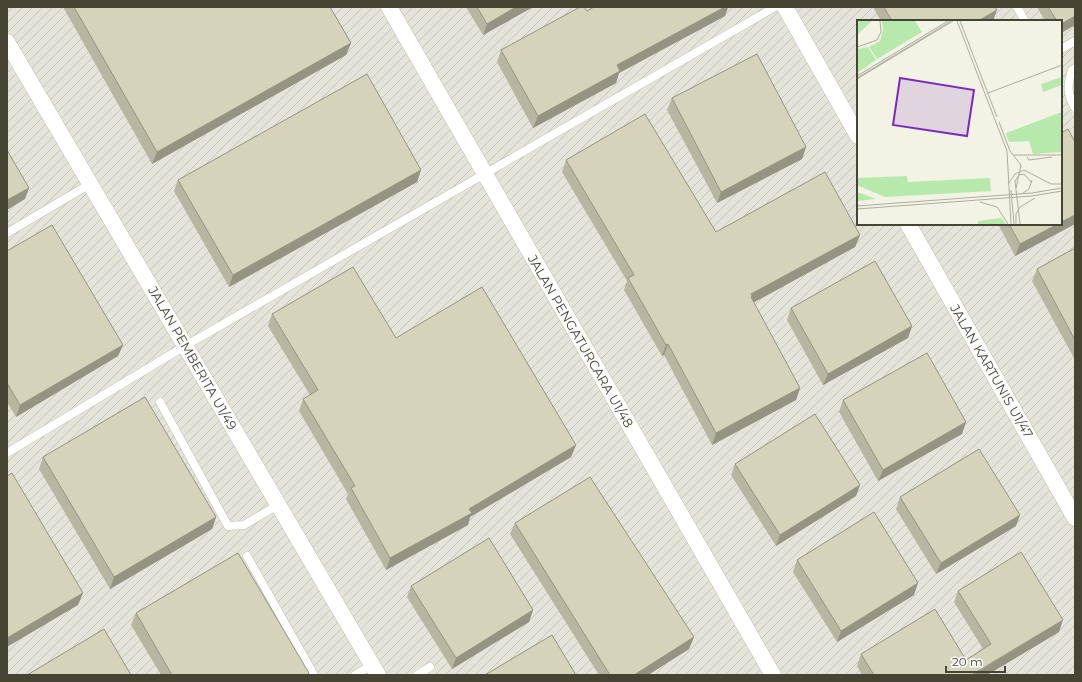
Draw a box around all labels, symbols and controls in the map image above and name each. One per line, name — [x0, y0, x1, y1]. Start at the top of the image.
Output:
inset map — [857, 20, 1062, 225]
street label: JALAN PENGATURCARA U1/48 — [524, 251, 637, 430]
street label: JALAN PEMBERITA U1/49 — [145, 282, 241, 433]
street label: JALAN KARTUNIS U1/47 — [947, 300, 1037, 441]
scale bar — [946, 648, 1005, 674]
text: 20 m — [952, 654, 983, 669]

